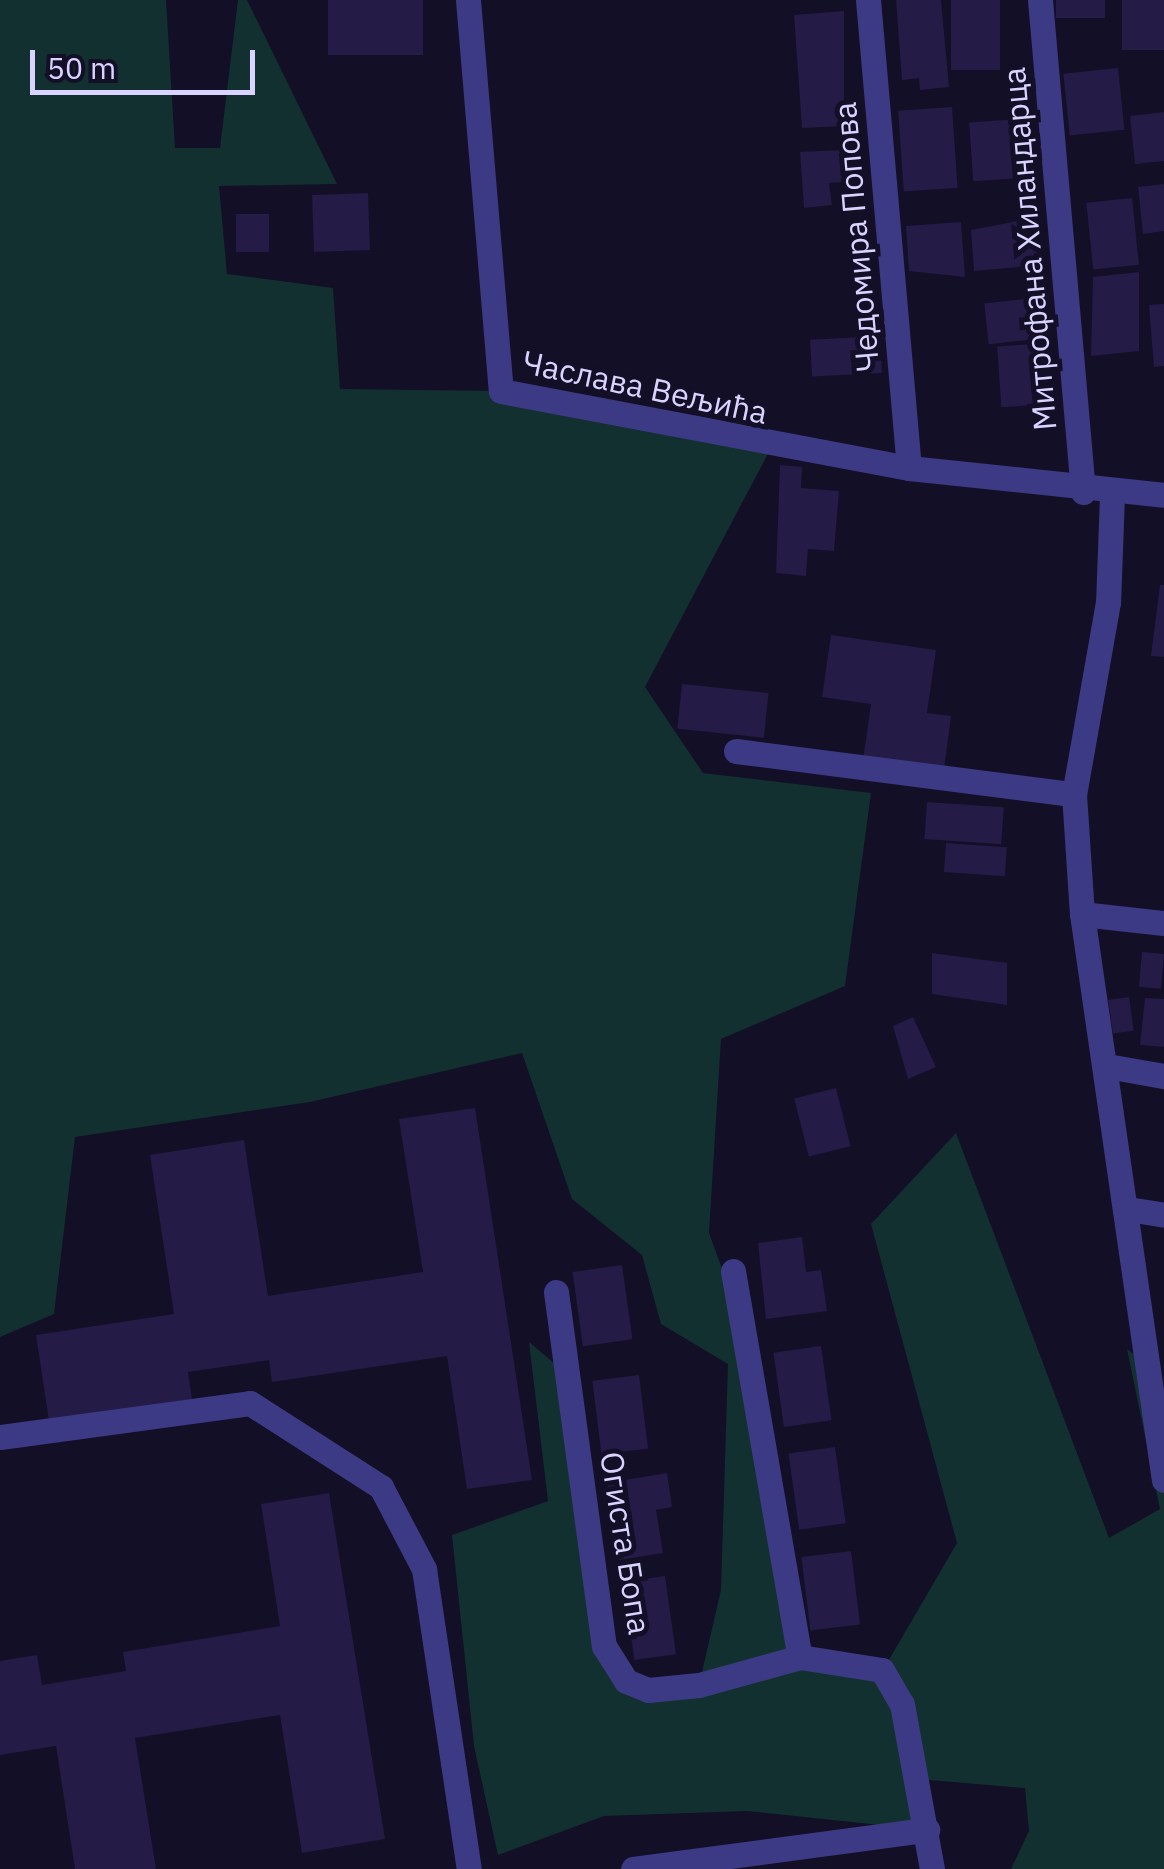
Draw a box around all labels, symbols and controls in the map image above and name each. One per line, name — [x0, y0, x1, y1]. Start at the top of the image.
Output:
scale bar — [35, 30, 260, 92]
text: 50 m — [47, 48, 116, 87]
street label: Митрофана Хиландарца — [994, 66, 1064, 432]
street label: Чедомира Попова — [825, 101, 887, 373]
street label: Часлава Вељића — [519, 342, 771, 432]
street label: Огиста Бопа — [593, 1449, 659, 1637]

